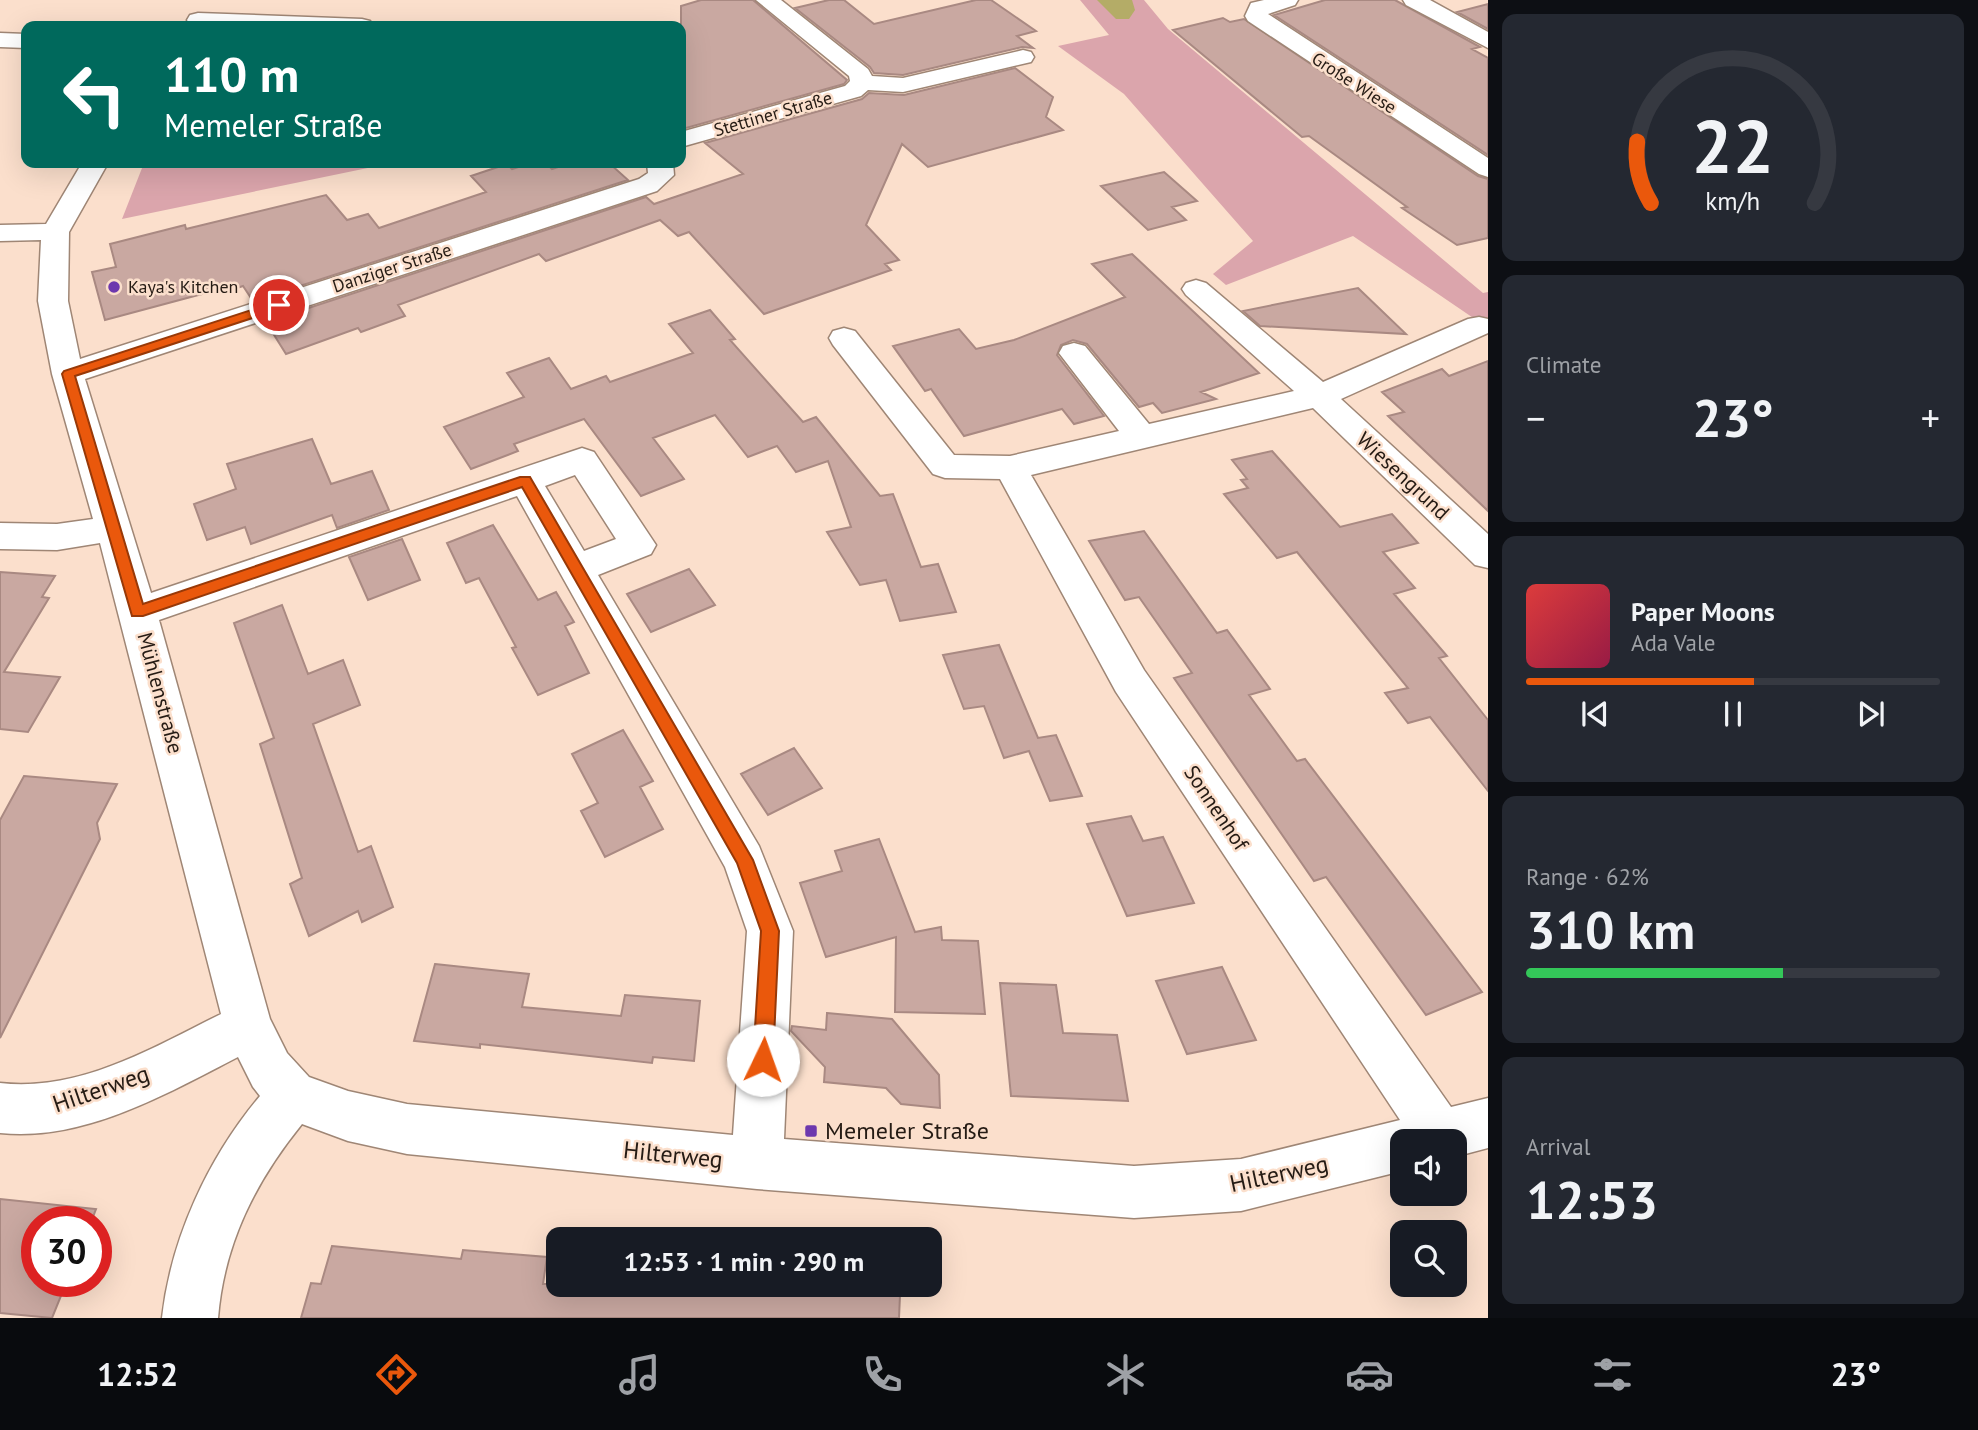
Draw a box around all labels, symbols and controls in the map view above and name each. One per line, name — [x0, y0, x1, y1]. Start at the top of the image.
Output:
text: 110 m — [164, 42, 299, 106]
street label: Große Wiese — [1307, 47, 1401, 119]
icon: left — [49, 49, 140, 140]
street label: Stettiner Straße — [711, 86, 835, 141]
text: 22 — [1692, 100, 1774, 194]
text: Memeler Straße — [164, 104, 383, 146]
text: km/h — [1706, 185, 1760, 217]
street label: Danziger Straße — [329, 237, 454, 298]
place label: Kaya's Kitchen — [128, 275, 238, 298]
pin — [249, 275, 309, 335]
marker: Kaya's Kitchen — [106, 279, 122, 295]
icon: arrive — [260, 286, 298, 324]
text: Climate — [1526, 350, 1601, 379]
text: 23° — [1692, 384, 1774, 451]
text: − — [1526, 393, 1545, 442]
text: + — [1921, 393, 1940, 442]
street label: Wiesengrund — [1351, 426, 1455, 525]
text: Paper Moons — [1631, 595, 1775, 628]
text: Ada Vale — [1631, 628, 1715, 657]
street label: Mühlenstraße — [131, 629, 190, 756]
icon: previous — [1576, 695, 1614, 733]
icon: pause — [1714, 695, 1752, 733]
icon: next — [1852, 695, 1890, 733]
street label: Sonnenhof — [1178, 760, 1255, 856]
text: Range · 62% — [1526, 862, 1649, 891]
text: 310 km — [1526, 896, 1695, 963]
position arrow — [726, 1023, 800, 1097]
street label: Hilterweg — [49, 1058, 153, 1119]
place label: Memeler Straße — [825, 1115, 989, 1146]
marker: Memeler Straße — [803, 1123, 819, 1139]
map controls — [1390, 1129, 1467, 1297]
button: sound — [1390, 1129, 1467, 1206]
text: Arrival — [1526, 1132, 1590, 1161]
street label: Hilterweg — [622, 1134, 724, 1175]
street label: Hilterweg — [1227, 1148, 1331, 1199]
text: 12:53 — [1526, 1166, 1658, 1233]
speed limit sign: 30 — [21, 1206, 112, 1297]
button: search — [1390, 1220, 1467, 1297]
text: 12:53 · 1 min · 290 m — [624, 1245, 864, 1278]
icon: directions — [372, 1350, 421, 1399]
icon: music — [615, 1350, 664, 1399]
icon: phone — [858, 1350, 907, 1399]
icon: climate — [1101, 1350, 1150, 1399]
icon: car — [1345, 1350, 1394, 1399]
icon: filters — [1588, 1350, 1637, 1399]
text: 12:52 — [97, 1353, 178, 1395]
text: 23° — [1831, 1353, 1881, 1395]

